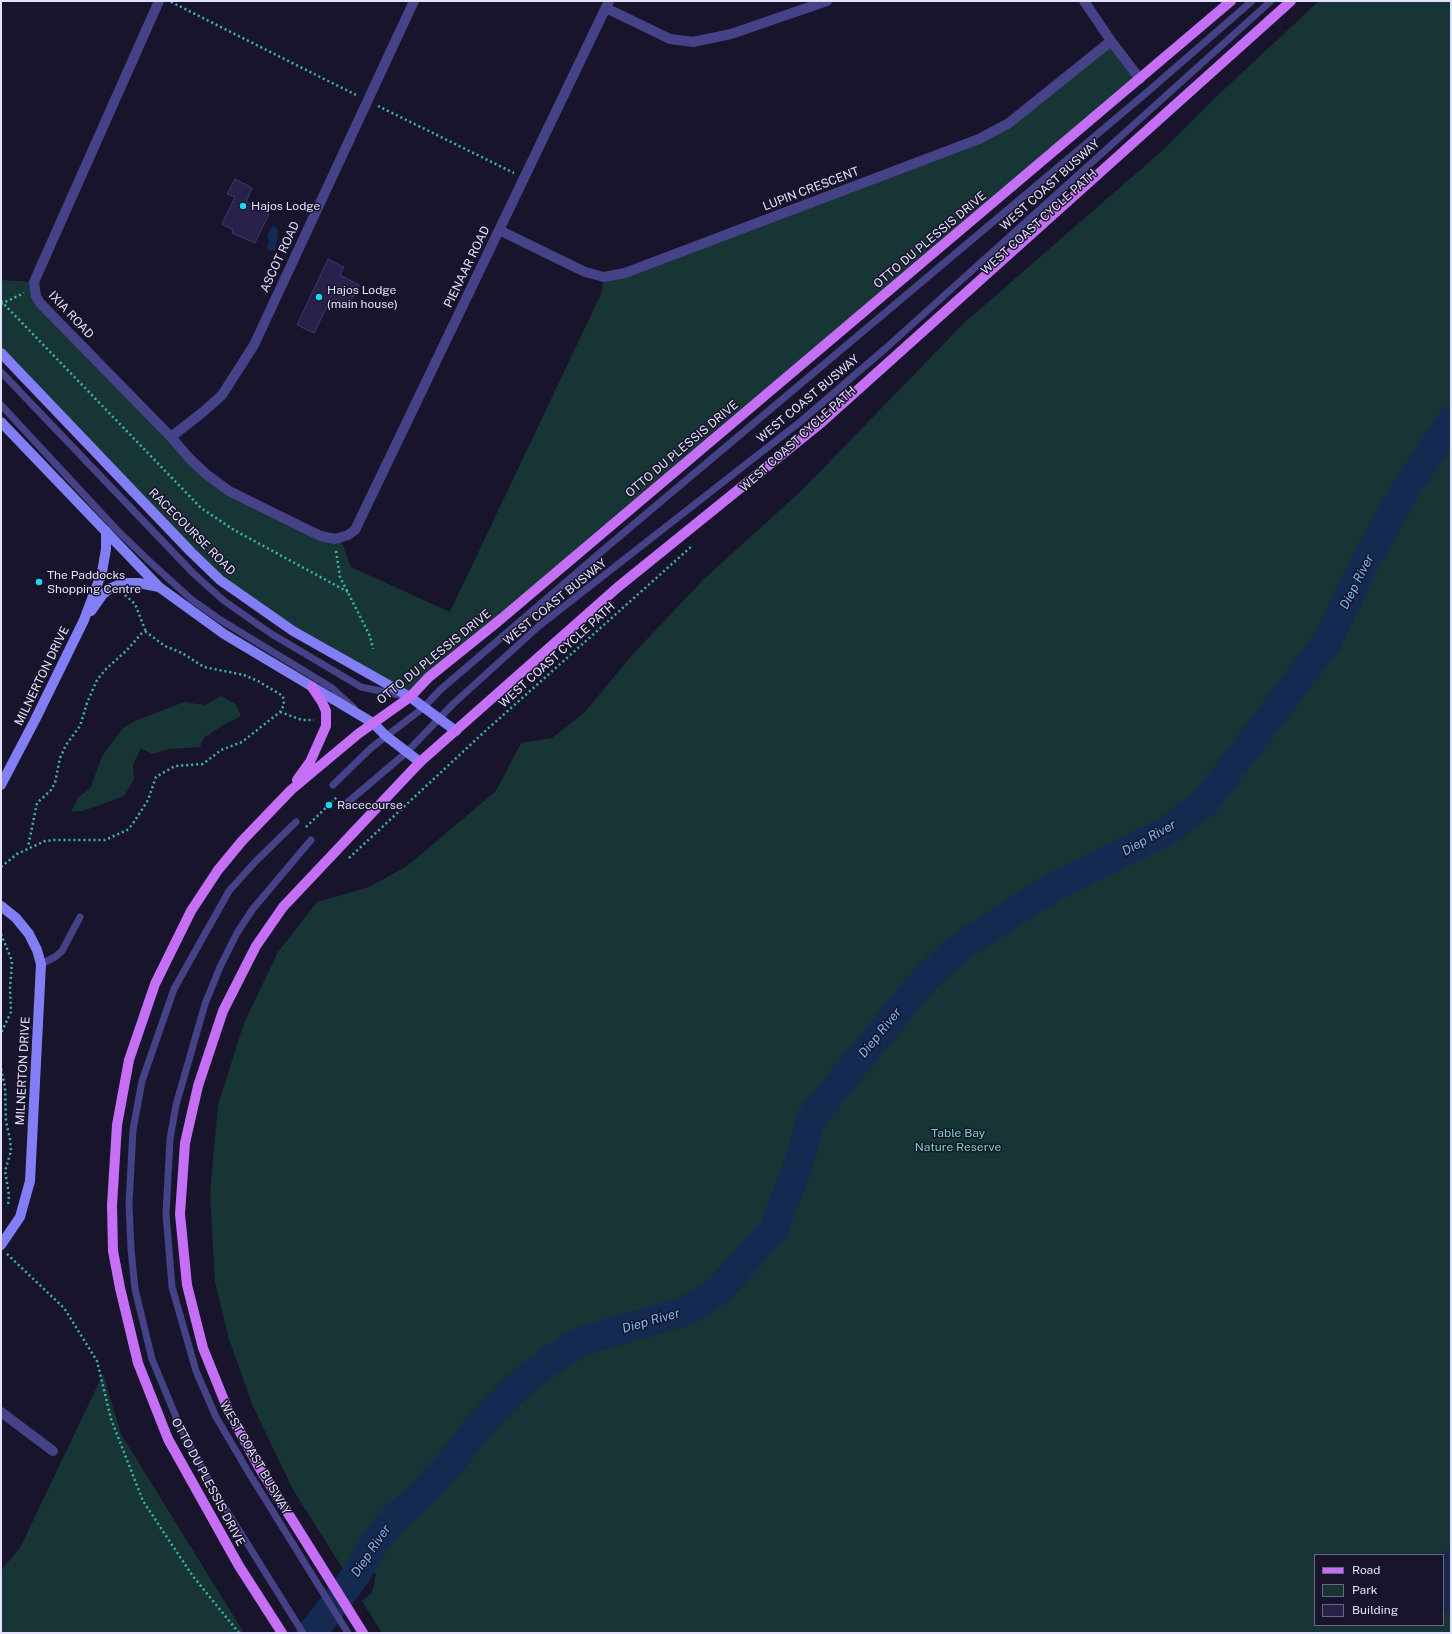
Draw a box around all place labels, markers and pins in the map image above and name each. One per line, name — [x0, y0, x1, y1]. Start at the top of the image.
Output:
place label: Hajos Lodge — [251, 199, 320, 213]
marker: Hajos Lodge — [238, 201, 248, 211]
place label: Hajos Lodge (main house) — [327, 283, 398, 311]
marker: Hajos Lodge (main house) — [314, 292, 324, 302]
place label: The Paddocks Shopping Centre — [47, 568, 141, 596]
marker: The Paddocks Shopping Centre — [34, 577, 44, 587]
place label: Racecourse — [337, 798, 403, 812]
marker: Racecourse — [324, 800, 334, 810]

